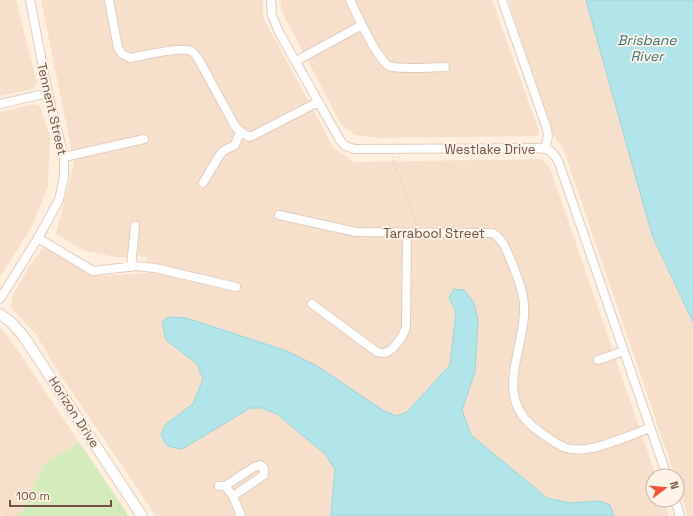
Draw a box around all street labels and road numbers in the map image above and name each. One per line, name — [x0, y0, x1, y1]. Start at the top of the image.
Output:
street label: Tennent Street — [33, 61, 71, 157]
street label: Westlake Drive — [444, 141, 536, 158]
street label: Tarrabool Street — [383, 225, 485, 242]
street label: Horizon Drive — [45, 373, 103, 451]

